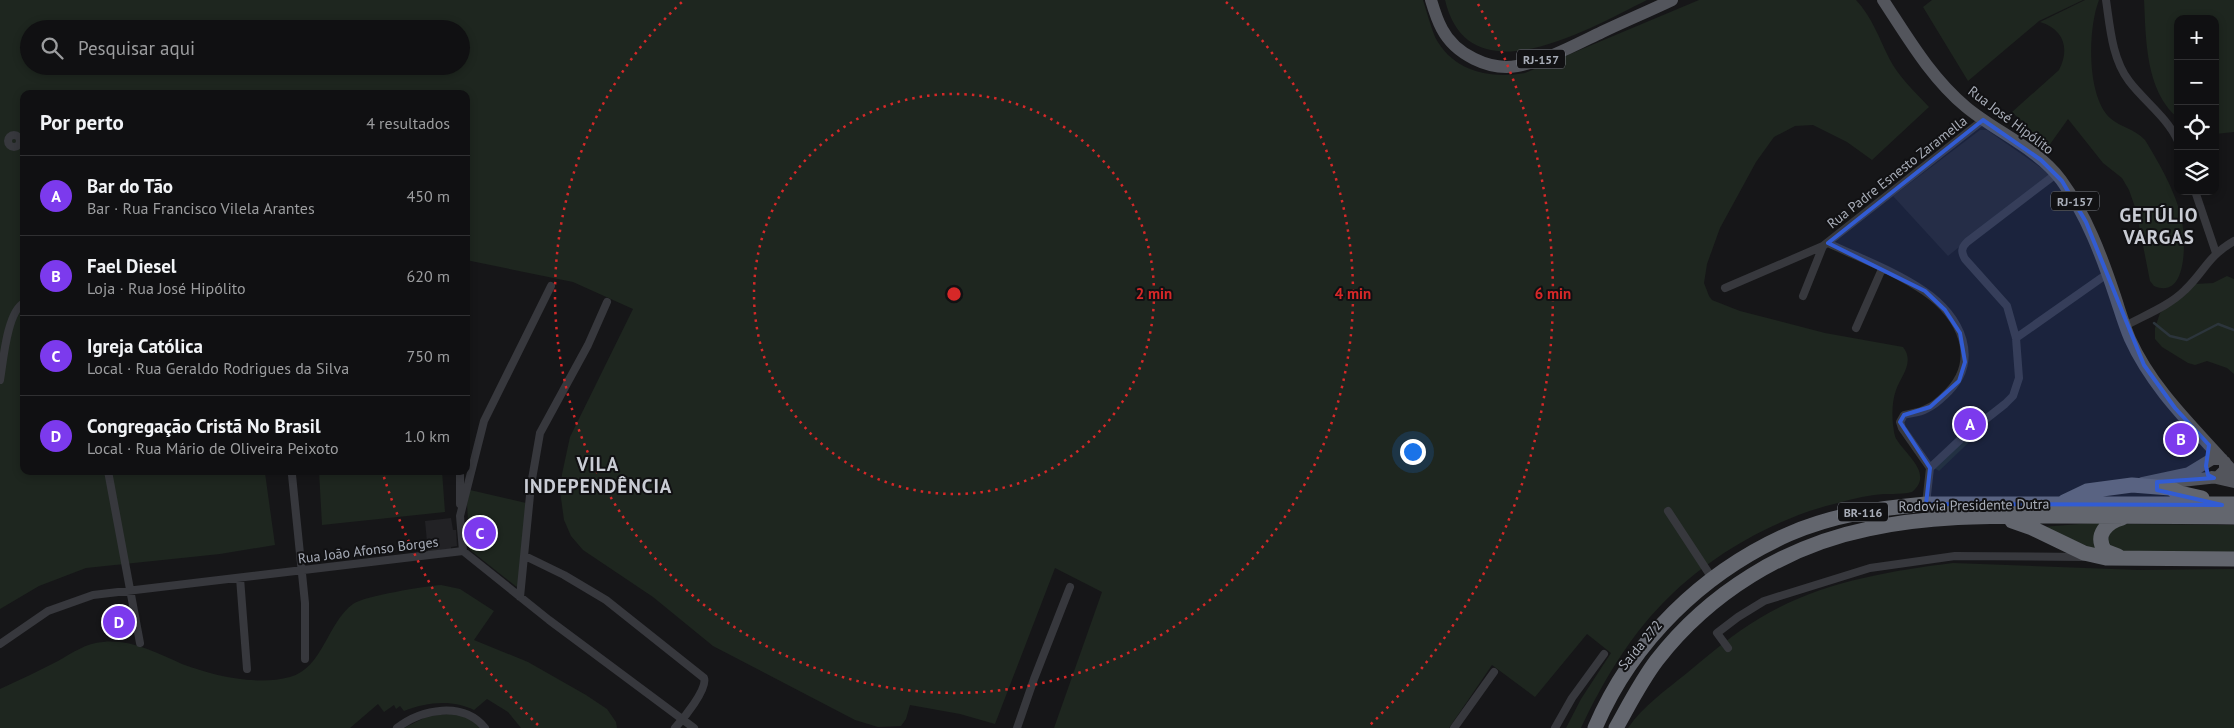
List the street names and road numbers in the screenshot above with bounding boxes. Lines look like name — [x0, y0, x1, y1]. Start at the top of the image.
road number: RJ-157 — [1517, 50, 1565, 68]
street label: Rua José Hipólito — [1964, 82, 2058, 158]
street label: Rua Padre Esnesto Zaramella — [1823, 112, 1971, 232]
road number: RJ-157 — [2051, 192, 2099, 210]
street label: Rodovia Presidente Dutra — [1898, 495, 2050, 515]
road number: BR-116 — [1838, 502, 1888, 522]
street label: Rua João Afonso Borges — [297, 532, 439, 568]
street label: Saída 272 — [1614, 617, 1666, 673]

